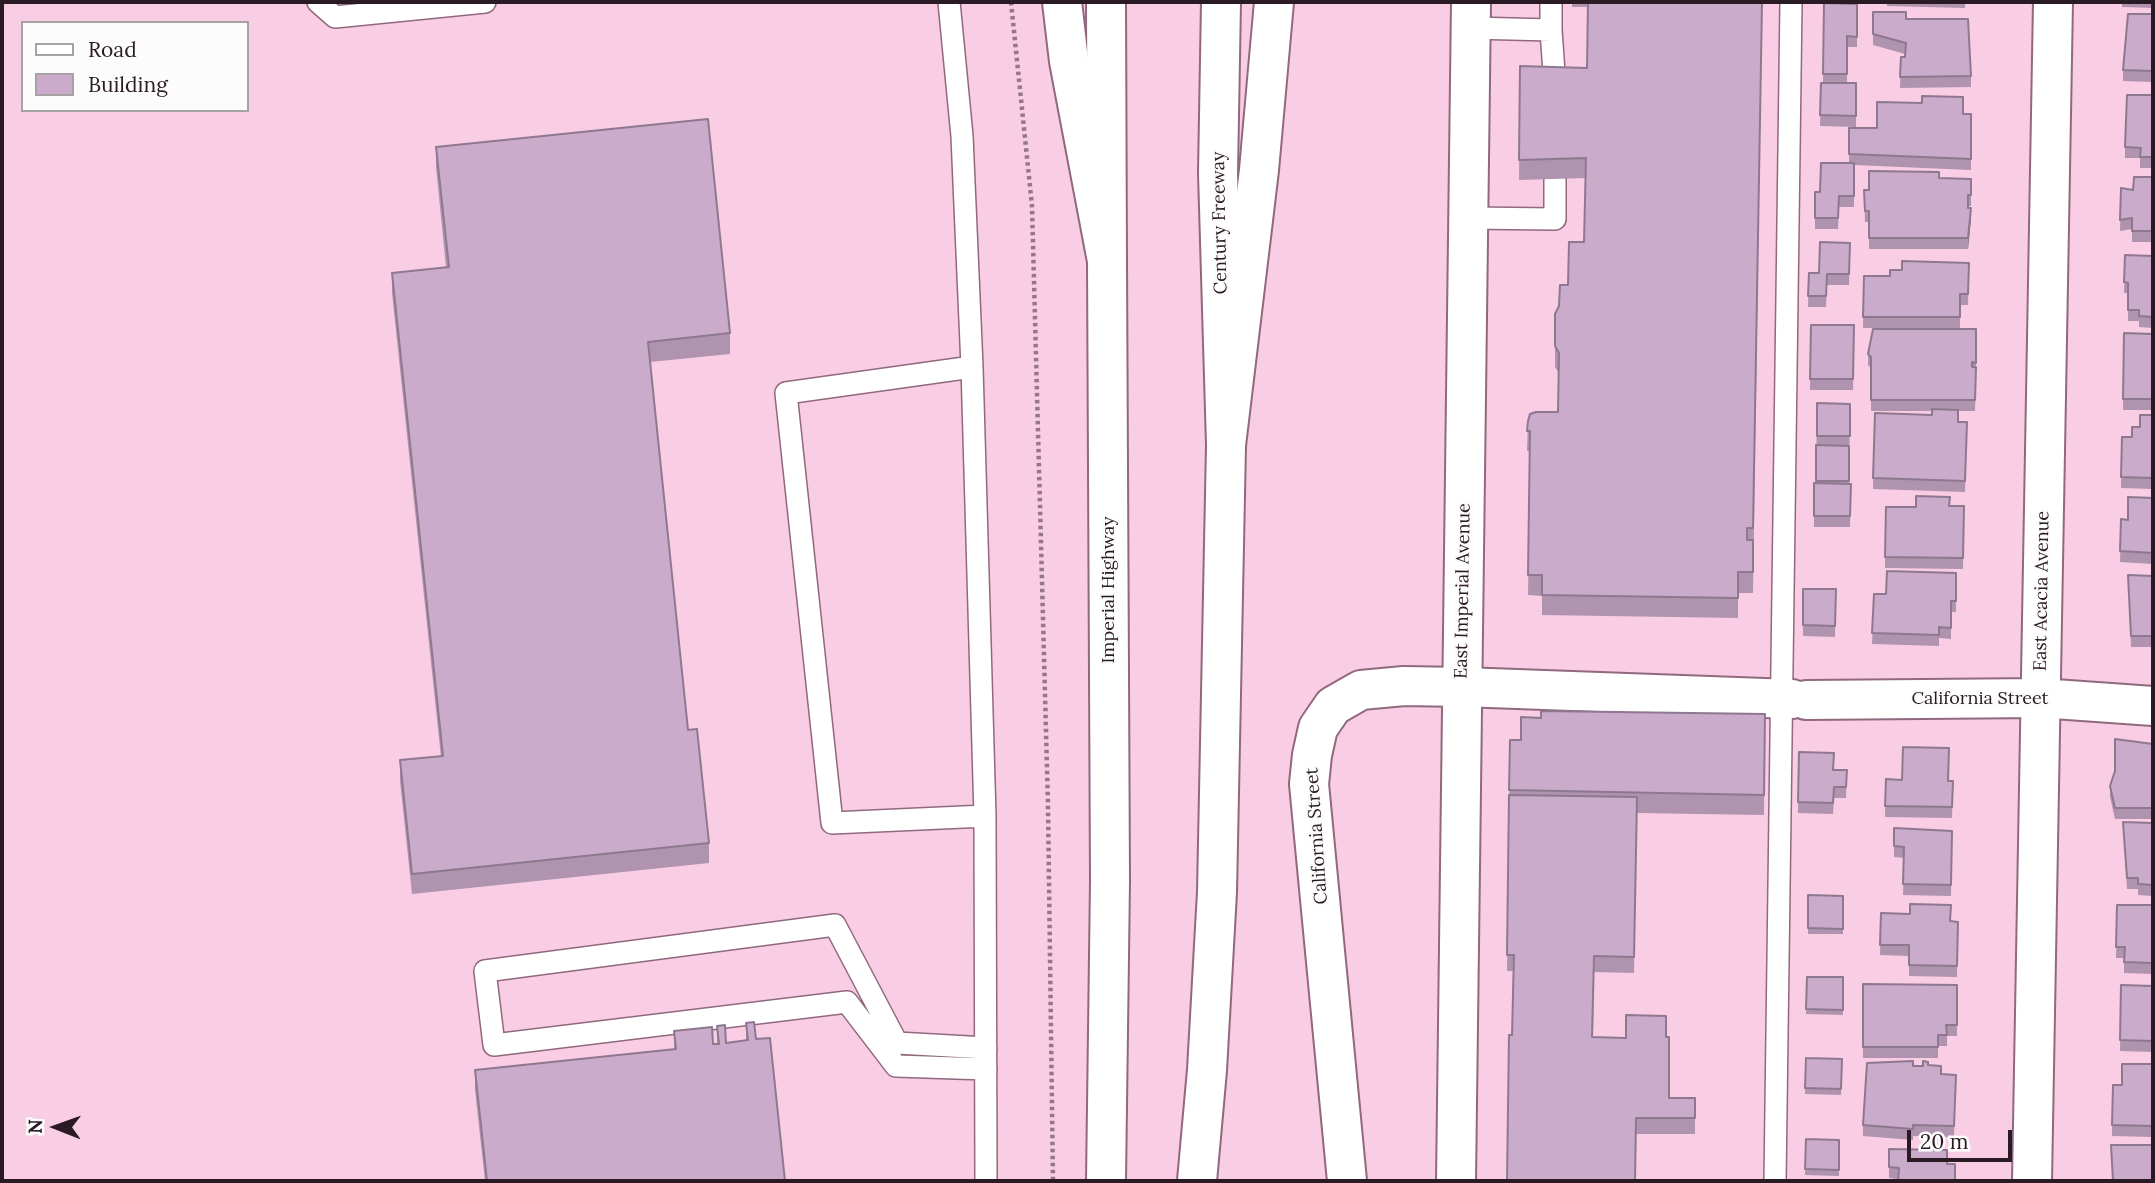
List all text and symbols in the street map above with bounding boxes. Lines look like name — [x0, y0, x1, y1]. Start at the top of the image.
legend — [21, 21, 248, 112]
text: Road — [88, 36, 137, 63]
text: Building — [88, 71, 168, 98]
street label: Century Freeway — [1208, 151, 1232, 295]
street label: East Imperial Avenue — [1451, 503, 1475, 679]
street label: East Acacia Avenue — [2030, 511, 2054, 671]
street label: Imperial Highway — [1098, 516, 1120, 664]
street label: California Street — [1911, 688, 2049, 710]
street label: California Street — [1301, 767, 1333, 905]
north arrow — [21, 1092, 91, 1162]
scale bar — [1910, 1116, 2015, 1160]
text: N — [23, 1119, 47, 1134]
text: 20 m — [1920, 1128, 1969, 1155]

